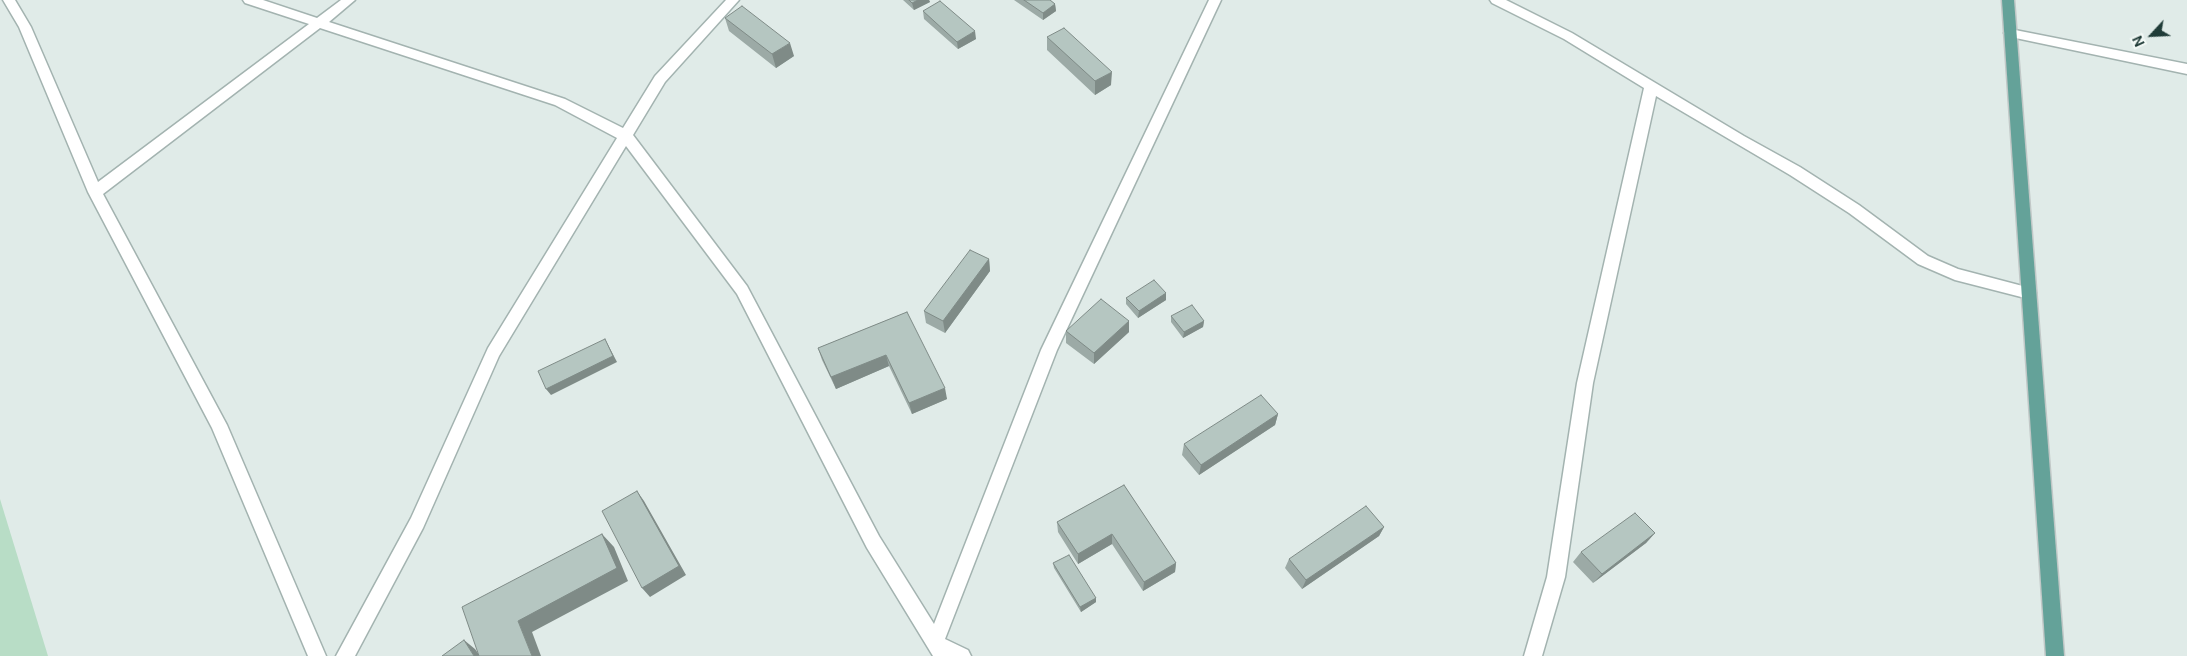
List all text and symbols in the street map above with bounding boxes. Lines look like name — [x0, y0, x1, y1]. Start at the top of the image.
north arrow — [2127, 10, 2177, 60]
text: N — [2128, 33, 2149, 50]

